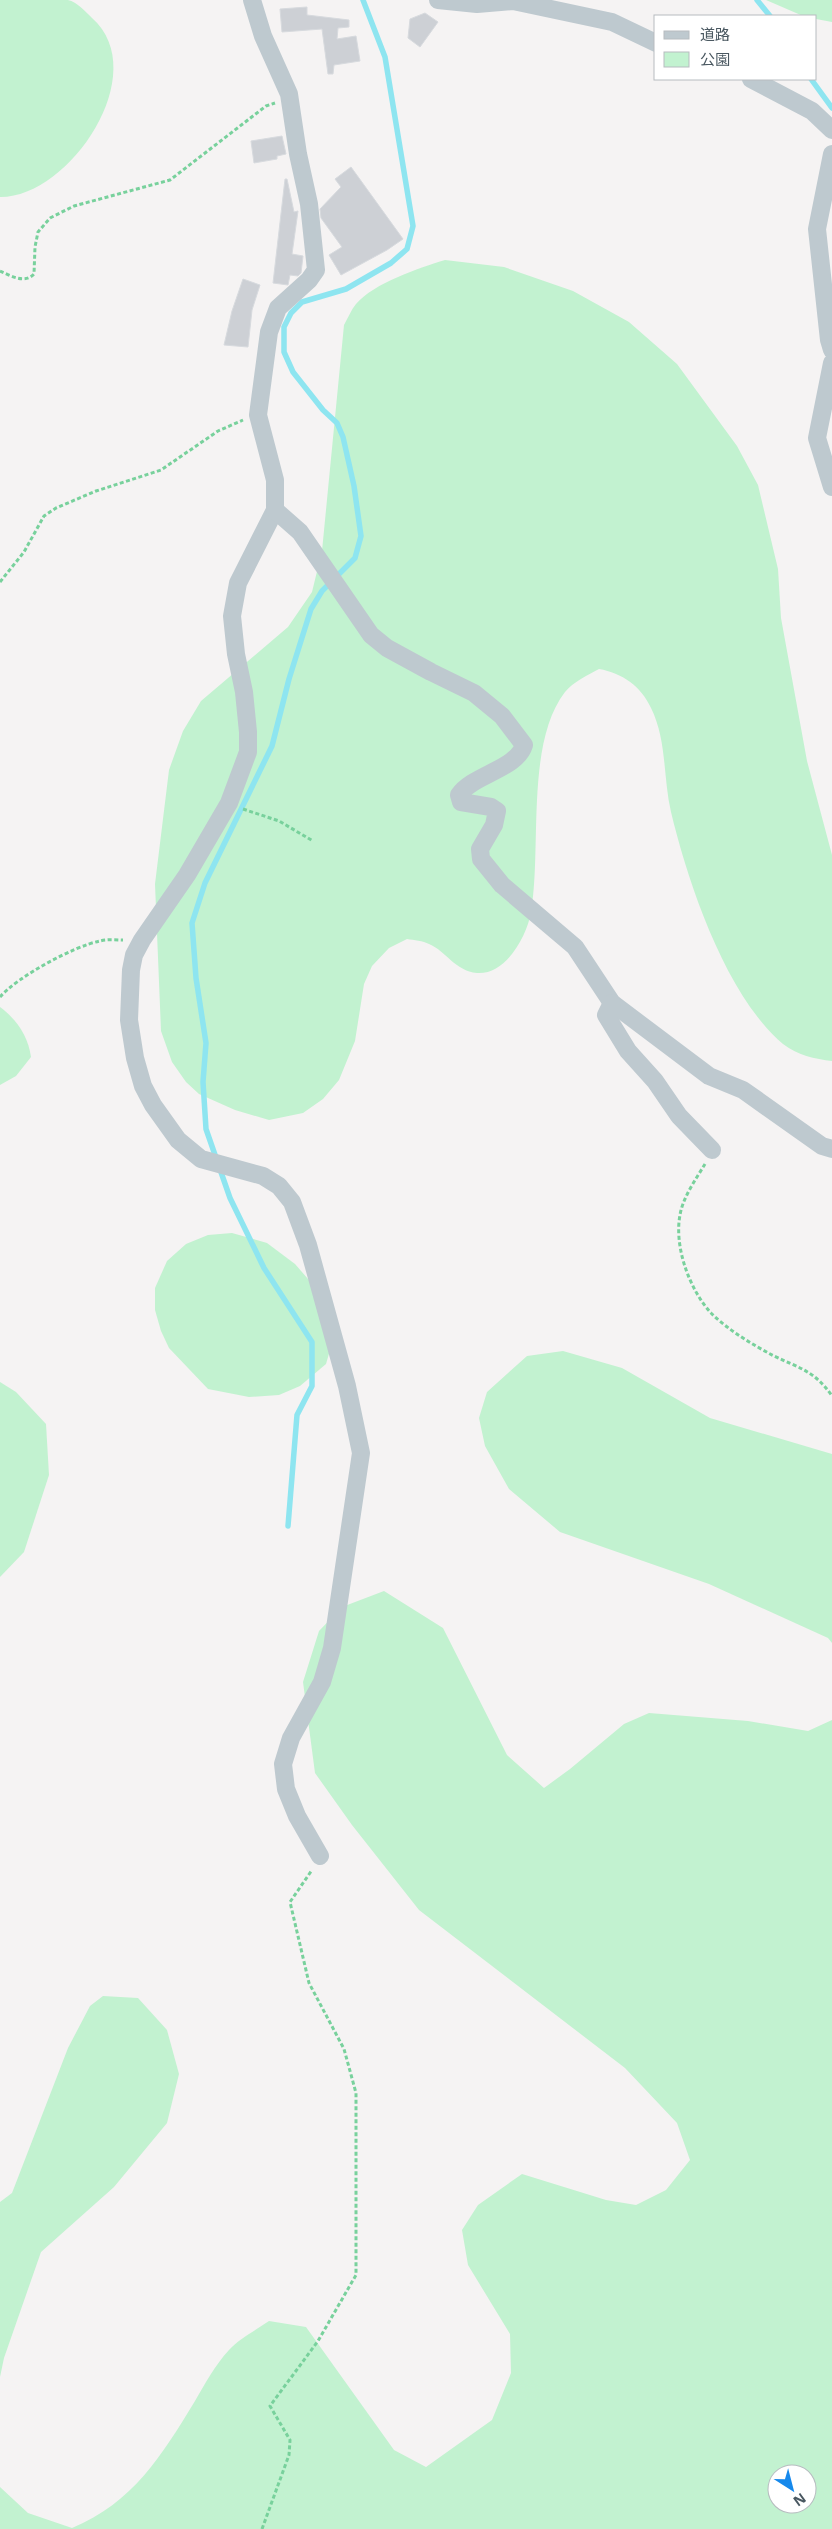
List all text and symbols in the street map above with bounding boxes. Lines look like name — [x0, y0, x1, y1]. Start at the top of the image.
legend — [654, 15, 817, 80]
text: 道路 — [700, 24, 730, 44]
text: 公園 — [700, 49, 730, 69]
north arrow — [767, 2464, 817, 2514]
text: N — [790, 2489, 810, 2511]

